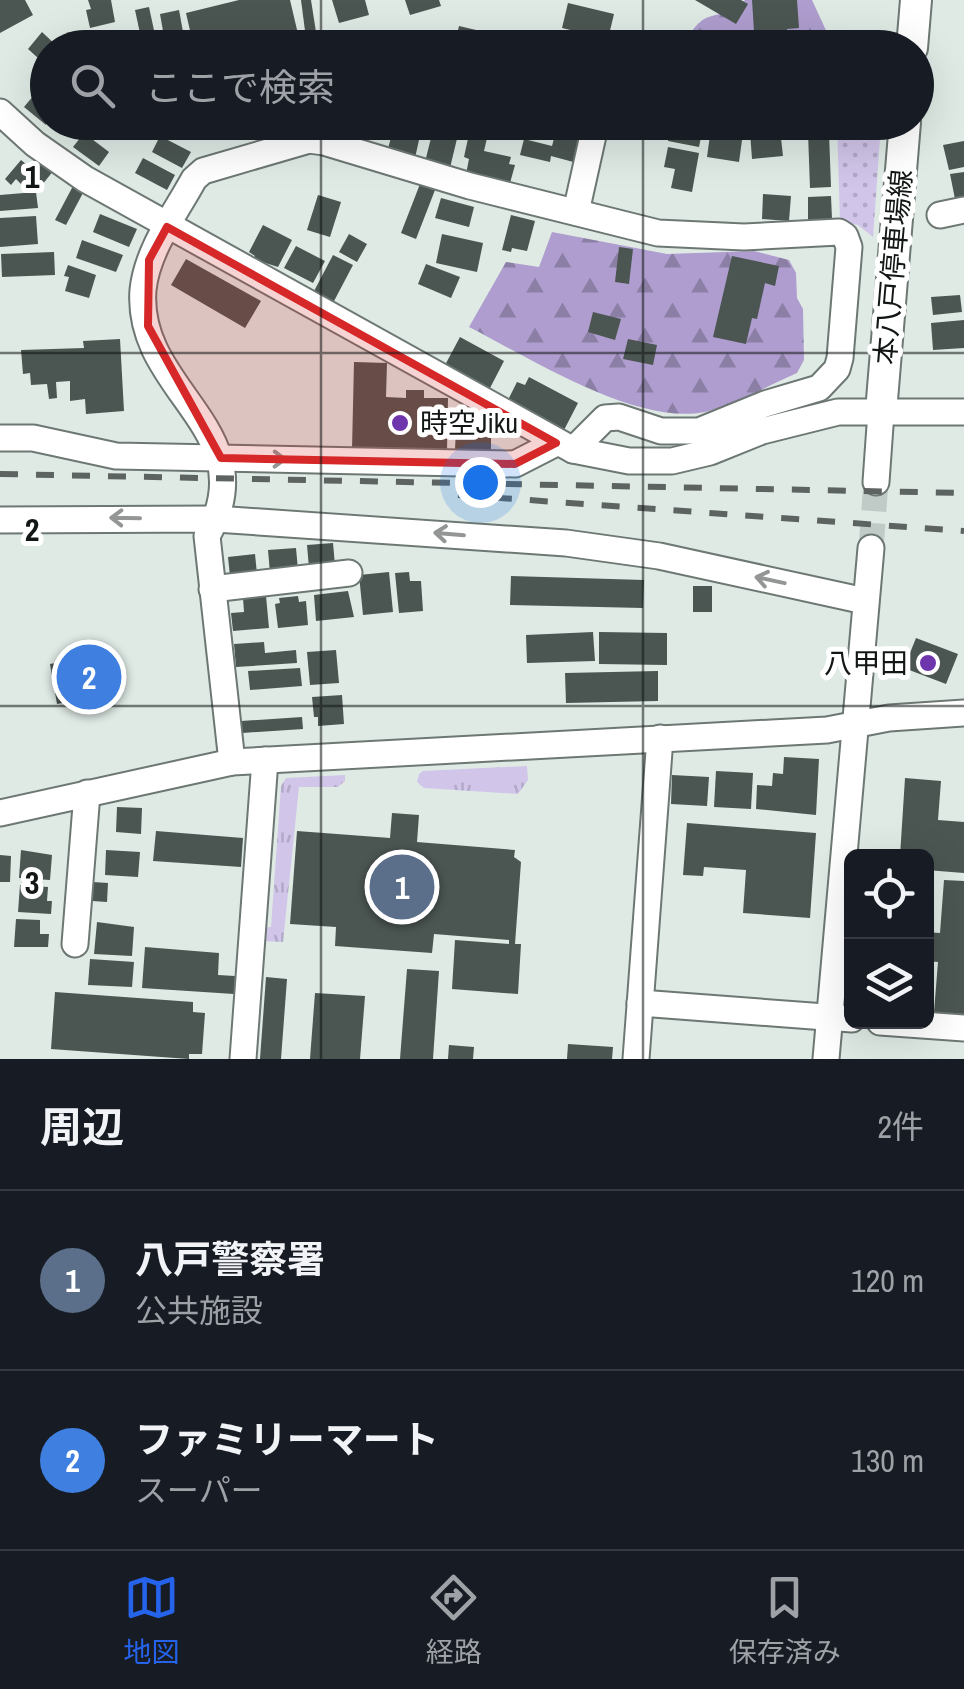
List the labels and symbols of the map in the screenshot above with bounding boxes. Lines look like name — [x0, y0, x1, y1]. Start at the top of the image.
text: 1 — [25, 155, 40, 198]
street label: 本八戸停車場線 — [866, 168, 920, 366]
place label: 時空Jiku — [420, 404, 518, 442]
marker: 時空Jiku — [389, 412, 411, 434]
one-way arrow — [254, 449, 286, 468]
your location — [455, 457, 506, 508]
text: 2 — [25, 508, 39, 551]
one-way arrow — [109, 508, 142, 528]
one-way arrow — [434, 524, 466, 543]
one-way arrow — [755, 570, 787, 588]
pin: 2 — [56, 640, 122, 714]
place label: 八甲田 — [824, 644, 908, 682]
marker: 八甲田 — [917, 652, 939, 674]
pin: 1 — [370, 850, 434, 924]
text: 3 — [25, 861, 39, 904]

